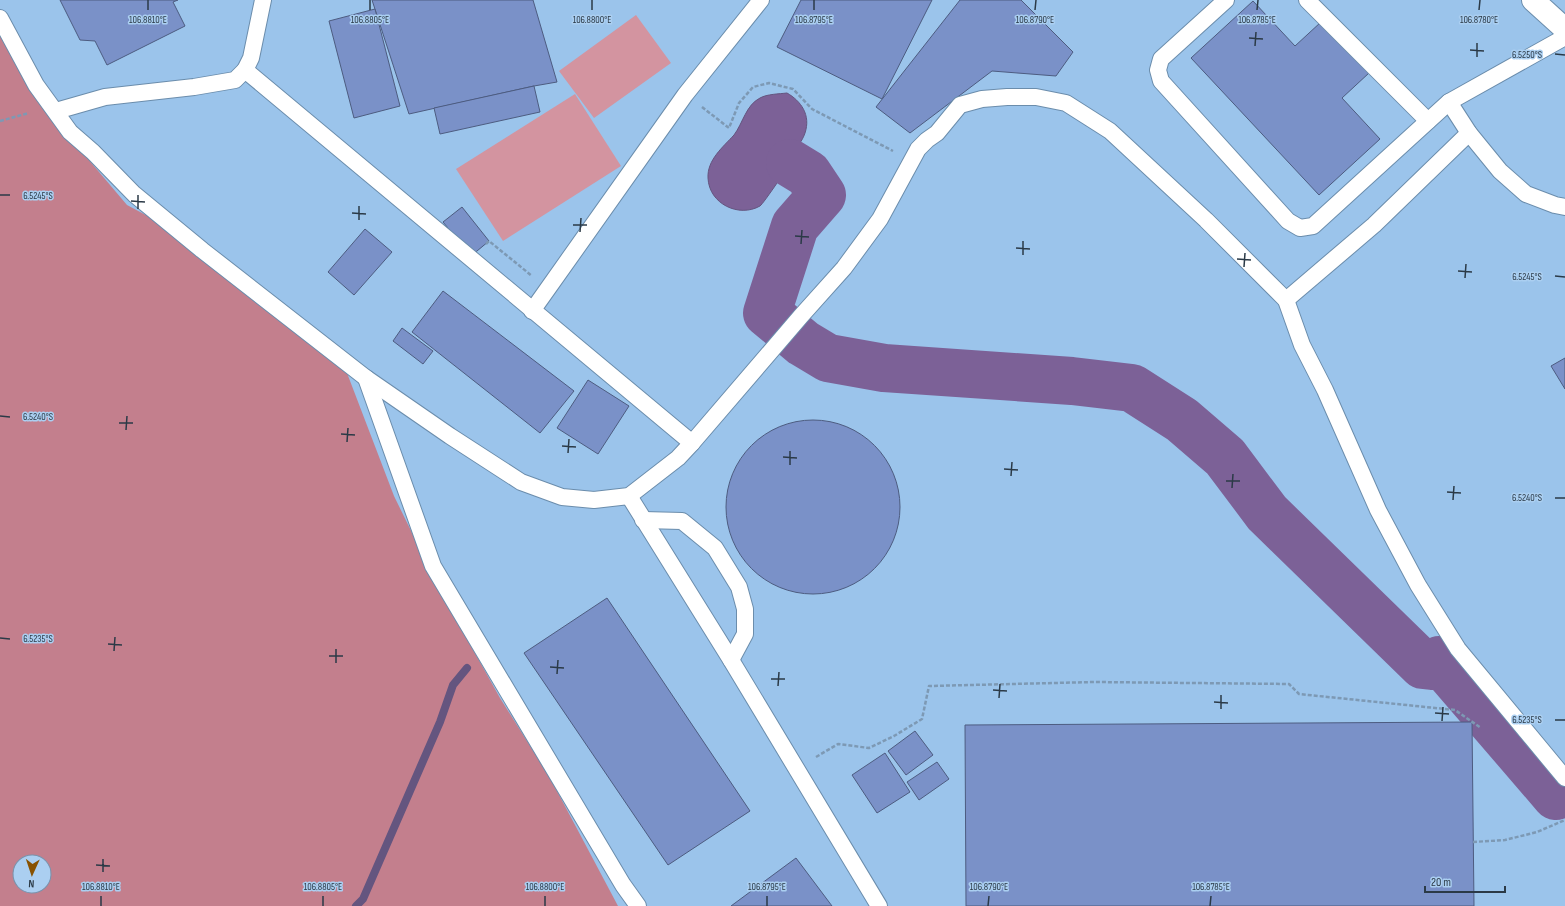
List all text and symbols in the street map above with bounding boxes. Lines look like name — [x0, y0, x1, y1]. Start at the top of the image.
text: 106.8810°E — [129, 14, 167, 26]
text: 106.8805°E — [351, 14, 389, 26]
text: 106.8800°E — [573, 14, 611, 26]
text: 106.8795°E — [795, 14, 833, 26]
text: 106.8790°E — [1016, 14, 1054, 26]
text: 106.8785°E — [1238, 14, 1276, 26]
text: 106.8780°E — [1460, 14, 1498, 26]
text: 6.5250°S — [1512, 49, 1542, 61]
text: 6.5245°S — [23, 190, 53, 202]
text: 6.5245°S — [1512, 271, 1542, 283]
text: 6.5240°S — [23, 411, 53, 423]
text: 6.5240°S — [1512, 492, 1542, 504]
text: 6.5235°S — [23, 633, 53, 645]
text: 6.5235°S — [1512, 714, 1542, 726]
north arrow — [12, 854, 52, 894]
scale bar — [1425, 868, 1505, 894]
text: 20 m — [1431, 875, 1451, 890]
text: N — [28, 877, 35, 890]
text: 106.8810°E — [82, 881, 120, 893]
text: 106.8805°E — [304, 881, 342, 893]
text: 106.8800°E — [526, 881, 564, 893]
text: 106.8795°E — [748, 881, 786, 893]
text: 106.8790°E — [970, 881, 1008, 893]
text: 106.8785°E — [1192, 881, 1230, 893]

